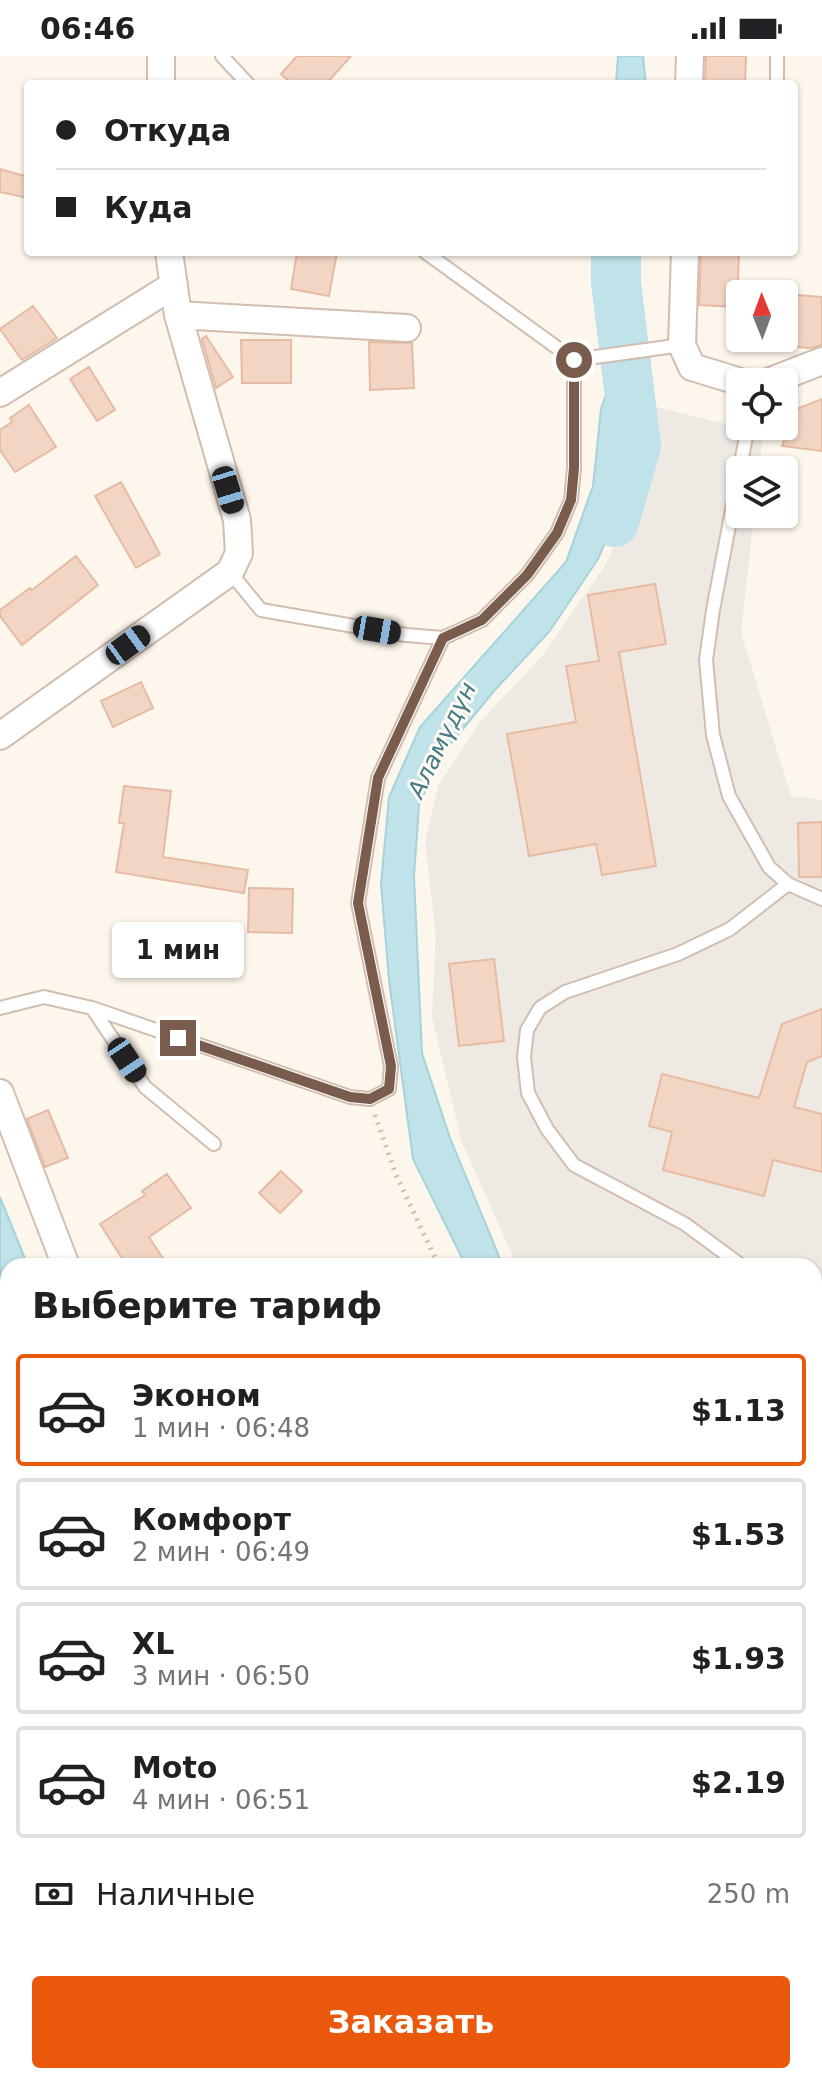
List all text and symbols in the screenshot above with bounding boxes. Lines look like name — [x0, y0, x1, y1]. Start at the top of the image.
text: 06:46 — [40, 11, 136, 46]
text: Откуда — [104, 113, 231, 148]
text: Куда — [104, 190, 193, 225]
north arrow — [726, 280, 798, 352]
map controls — [726, 280, 798, 528]
route start — [556, 342, 592, 378]
button: locate — [726, 368, 798, 440]
button: layers — [726, 456, 798, 528]
car — [210, 464, 246, 516]
car — [351, 614, 403, 646]
car — [102, 621, 154, 669]
water label: Аламүдүн — [401, 678, 482, 804]
callout: 1 мин — [112, 922, 244, 978]
text: 1 мин — [136, 935, 220, 965]
route end — [160, 1020, 196, 1056]
car — [104, 1033, 150, 1087]
text: Выберите тариф — [32, 1285, 382, 1326]
icon: car — [36, 1374, 108, 1446]
text: Эконом — [132, 1378, 261, 1413]
text: $1.13 — [691, 1393, 786, 1428]
text: 1 мин · 06:48 — [132, 1413, 310, 1443]
icon: car — [36, 1498, 108, 1570]
text: Комфорт — [132, 1502, 291, 1537]
text: $1.53 — [691, 1517, 786, 1552]
text: 2 мин · 06:49 — [132, 1537, 310, 1567]
icon: car — [36, 1622, 108, 1694]
text: XL — [132, 1626, 174, 1661]
text: $1.93 — [691, 1641, 786, 1676]
text: 3 мин · 06:50 — [132, 1661, 310, 1691]
icon: car — [36, 1746, 108, 1818]
text: Moto — [132, 1750, 217, 1785]
text: $2.19 — [691, 1765, 786, 1800]
text: 4 мин · 06:51 — [132, 1785, 310, 1815]
icon: cash — [32, 1872, 76, 1916]
text: Наличные — [96, 1877, 255, 1912]
text: 250 m — [707, 1879, 790, 1909]
button: Заказать — [32, 1976, 790, 2068]

